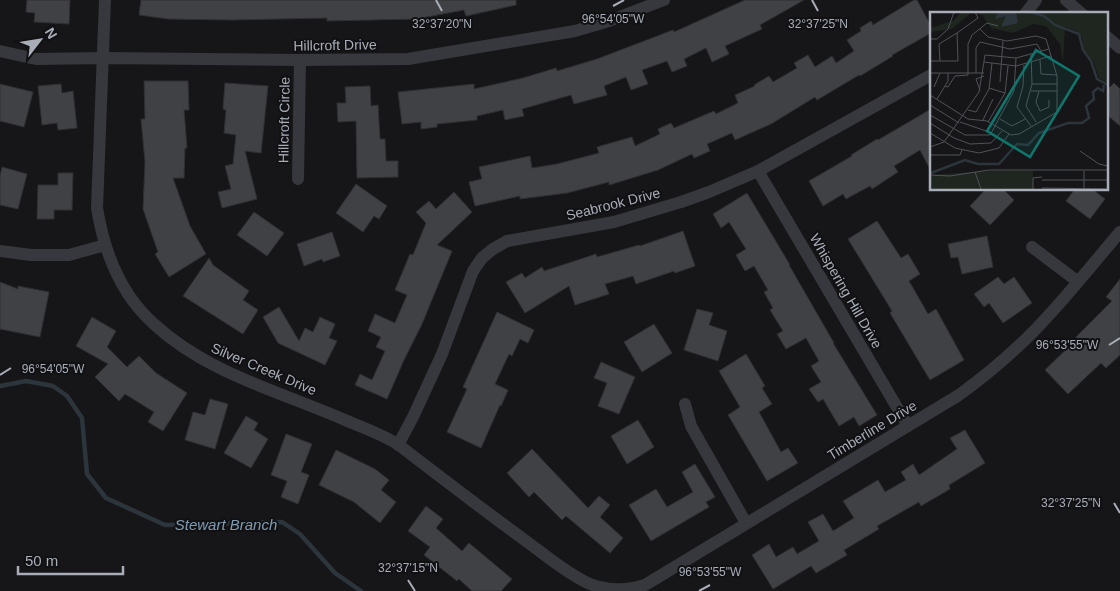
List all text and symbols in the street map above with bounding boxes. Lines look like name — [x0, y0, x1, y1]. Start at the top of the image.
text: 96°54'05"W — [582, 12, 645, 26]
inset map — [930, 12, 1108, 190]
north arrow — [15, 15, 65, 65]
text: 32°37'20"N — [412, 17, 472, 31]
text: 32°37'25"N — [788, 17, 848, 31]
text: N — [42, 25, 61, 42]
street label: Hillcroft Drive — [293, 36, 377, 54]
street label: Hillcroft Circle — [275, 76, 293, 163]
street label: Seabrook Drive — [564, 185, 662, 223]
street label: Whispering Hill Drive — [807, 231, 886, 351]
text: 96°53'55"W — [1036, 338, 1099, 352]
street label: Silver Creek Drive — [209, 340, 319, 398]
text: 96°54'05"W — [22, 362, 85, 376]
street label: Timberline Drive — [824, 397, 920, 463]
text: 32°37'25"N — [1041, 496, 1101, 510]
water label: Stewart Branch — [175, 516, 277, 533]
scale bar — [18, 544, 122, 576]
text: 50 m — [25, 552, 58, 569]
text: 32°37'15"N — [378, 561, 438, 575]
text: 96°53'55"W — [679, 565, 742, 579]

